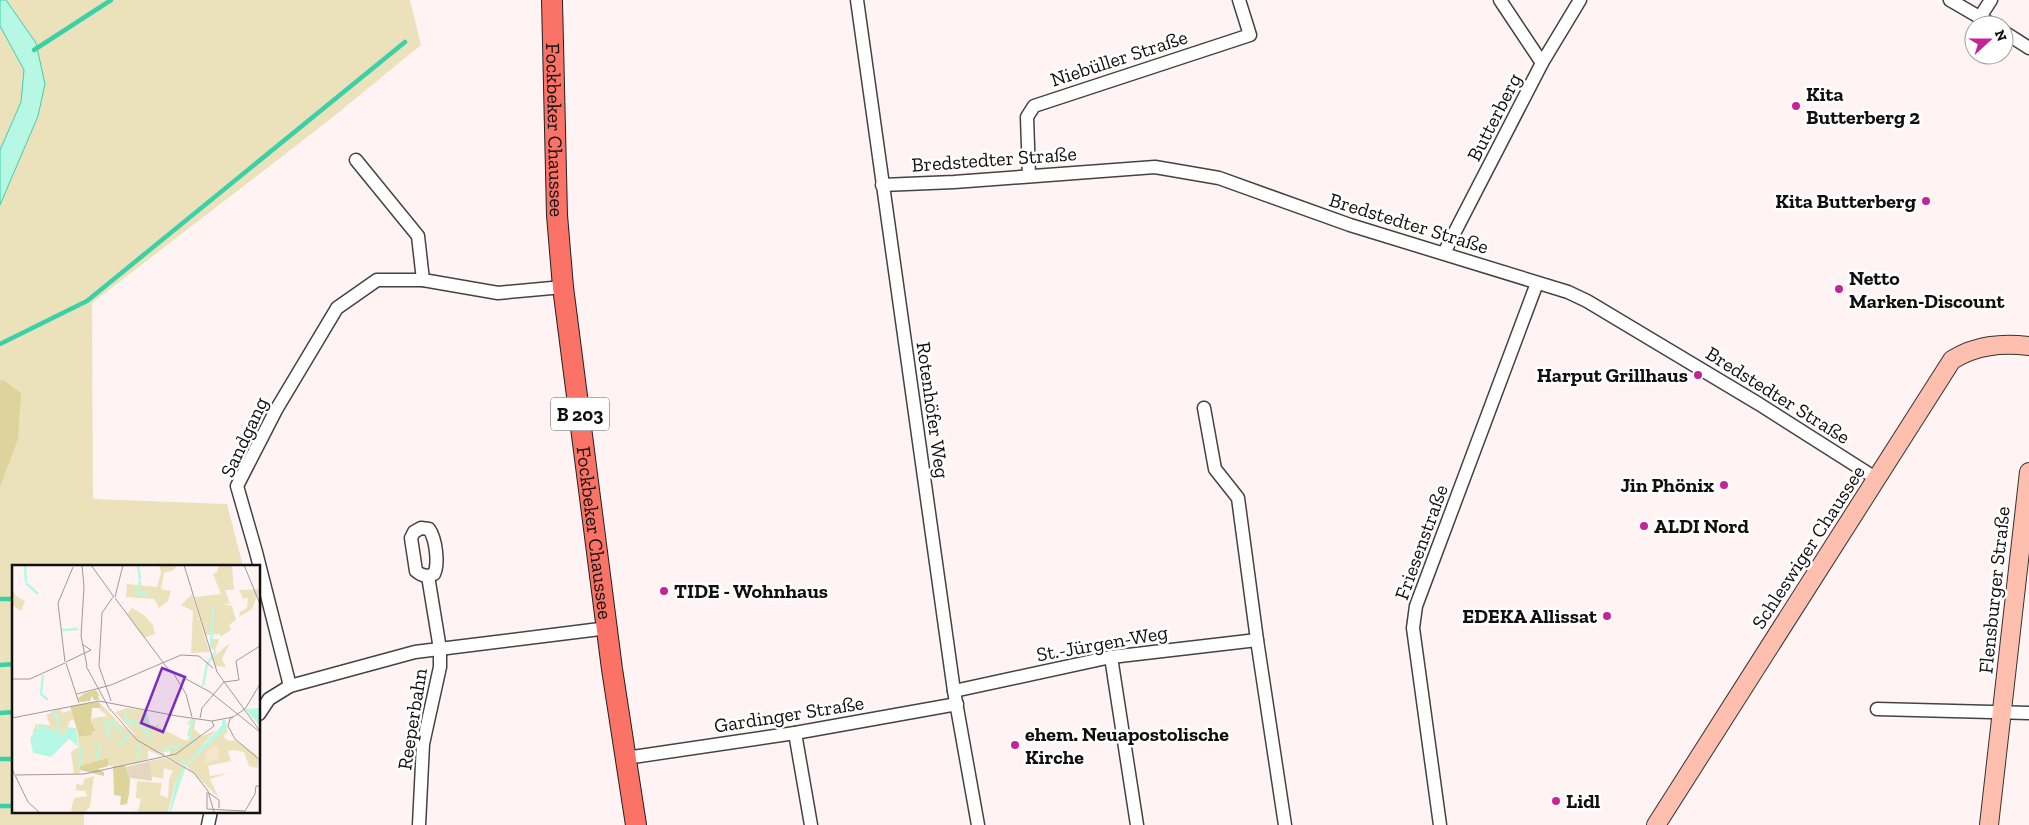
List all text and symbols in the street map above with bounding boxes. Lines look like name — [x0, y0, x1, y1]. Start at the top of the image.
north arrow — [1964, 15, 2014, 65]
street label: Niebüller Straße — [1047, 25, 1191, 91]
text: N — [1991, 28, 2011, 44]
street label: Fockbeker Chaussee — [541, 43, 569, 217]
street label: Butterberg — [1462, 69, 1526, 165]
place label: Kita Butterberg 2 — [1806, 82, 1920, 129]
marker: Kita Butterberg 2 — [1790, 100, 1802, 112]
street label: Bredstedter Straße — [911, 141, 1077, 177]
street label: Bredstedter Straße — [1326, 187, 1492, 259]
place label: Kita Butterberg — [1775, 189, 1917, 213]
marker: Kita Butterberg — [1920, 195, 1932, 207]
place label: Netto Marken-Discount — [1849, 266, 2005, 313]
marker: Netto Marken-Discount — [1833, 283, 1845, 295]
street label: Rotenhöfer Weg — [912, 340, 954, 480]
street label: Bredstedter Straße — [1701, 341, 1855, 449]
place label: Harput Grillhaus — [1537, 363, 1688, 387]
marker: Harput Grillhaus — [1692, 369, 1704, 381]
street label: Sandgang — [215, 393, 273, 481]
road number: B 203 — [551, 398, 609, 430]
street label: Fockbeker Chaussee — [572, 445, 618, 621]
street label: Schleswiger Chaussee — [1746, 461, 1870, 633]
place label: Jin Phönix — [1620, 473, 1714, 497]
marker: Jin Phönix — [1718, 479, 1730, 491]
street label: Friesenstraße — [1389, 481, 1453, 603]
street label: Flensburger Straße — [1973, 505, 2015, 675]
place label: ALDI Nord — [1654, 514, 1749, 538]
marker: ALDI Nord — [1638, 520, 1650, 532]
inset map — [12, 565, 260, 812]
place label: TIDE - Wohnhaus — [674, 579, 828, 603]
marker: TIDE - Wohnhaus — [658, 585, 670, 597]
place label: EDEKA Allissat — [1462, 604, 1598, 628]
marker: EDEKA Allissat — [1601, 610, 1613, 622]
street label: St.-Jürgen-Weg — [1034, 620, 1170, 666]
street label: Reeperbahn — [392, 666, 432, 772]
street label: Gardinger Straße — [712, 690, 866, 738]
place label: ehem. Neuapostolische Kirche — [1025, 722, 1229, 769]
marker: ehem. Neuapostolische Kirche — [1009, 739, 1021, 751]
place label: Lidl — [1566, 789, 1601, 813]
marker: Lidl — [1550, 795, 1562, 807]

